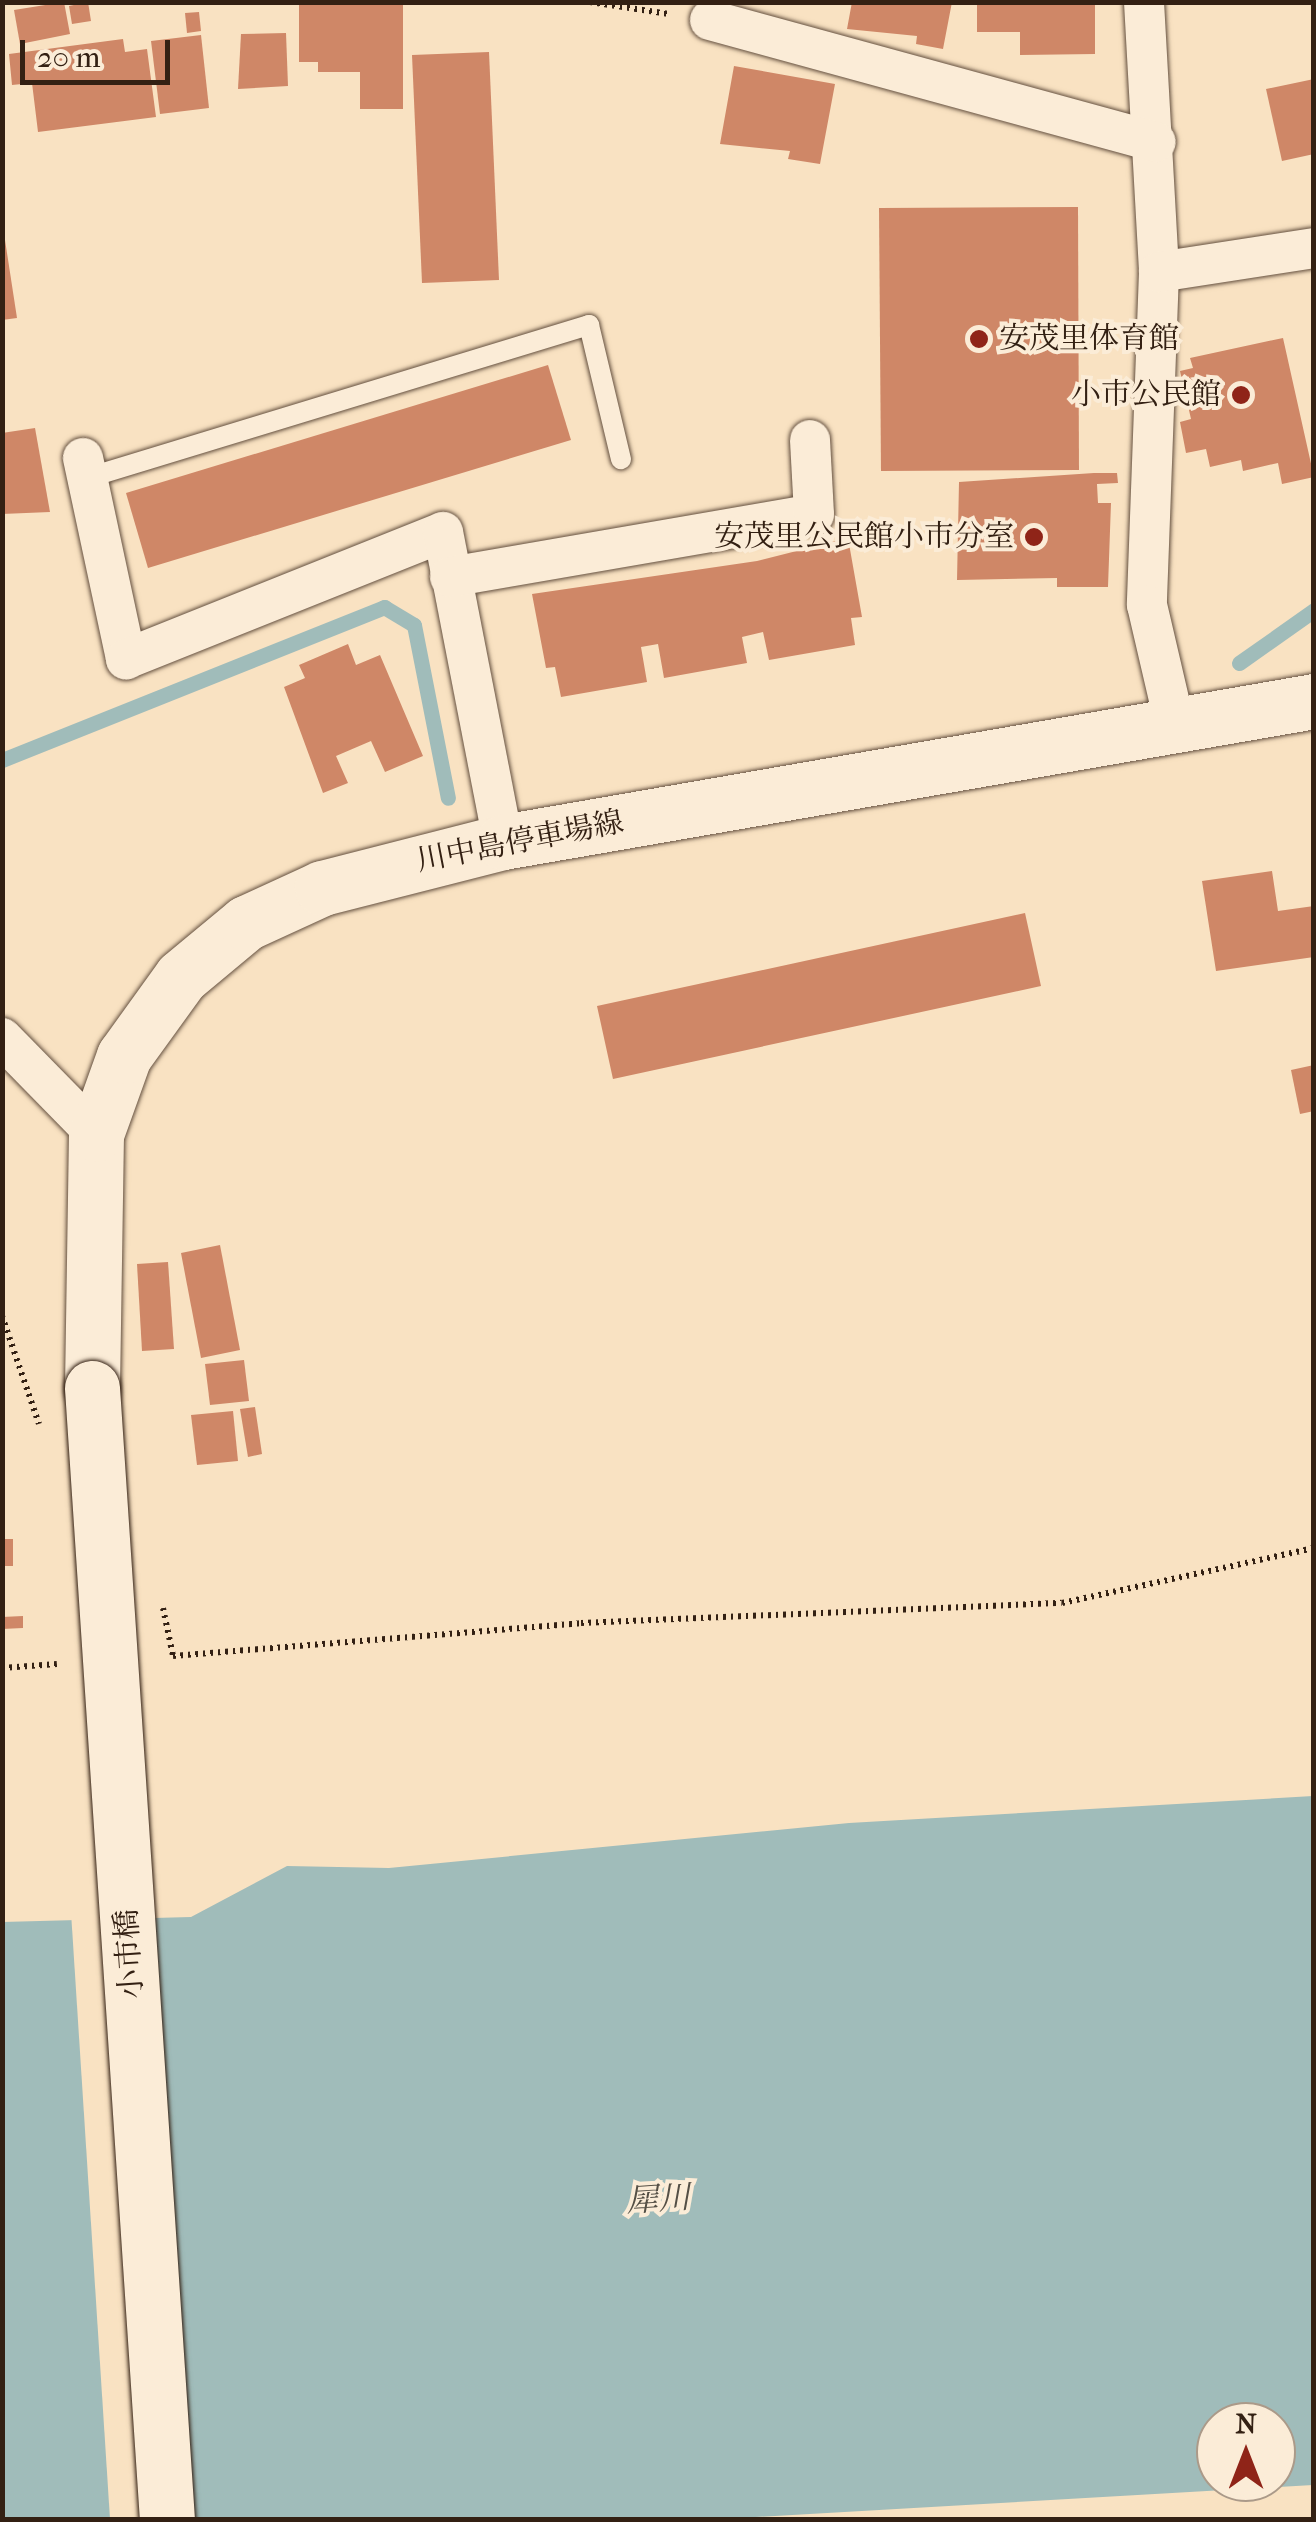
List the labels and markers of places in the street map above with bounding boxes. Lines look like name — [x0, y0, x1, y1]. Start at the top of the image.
place label: 安茂里体育館 — [999, 321, 1179, 357]
marker: 安茂里体育館 — [968, 328, 990, 350]
place label: 小市公民館 — [1071, 377, 1221, 413]
marker: 小市公民館 — [1230, 384, 1252, 406]
place label: 安茂里公民館小市分室 — [714, 519, 1014, 555]
marker: 安茂里公民館小市分室 — [1023, 526, 1045, 548]

